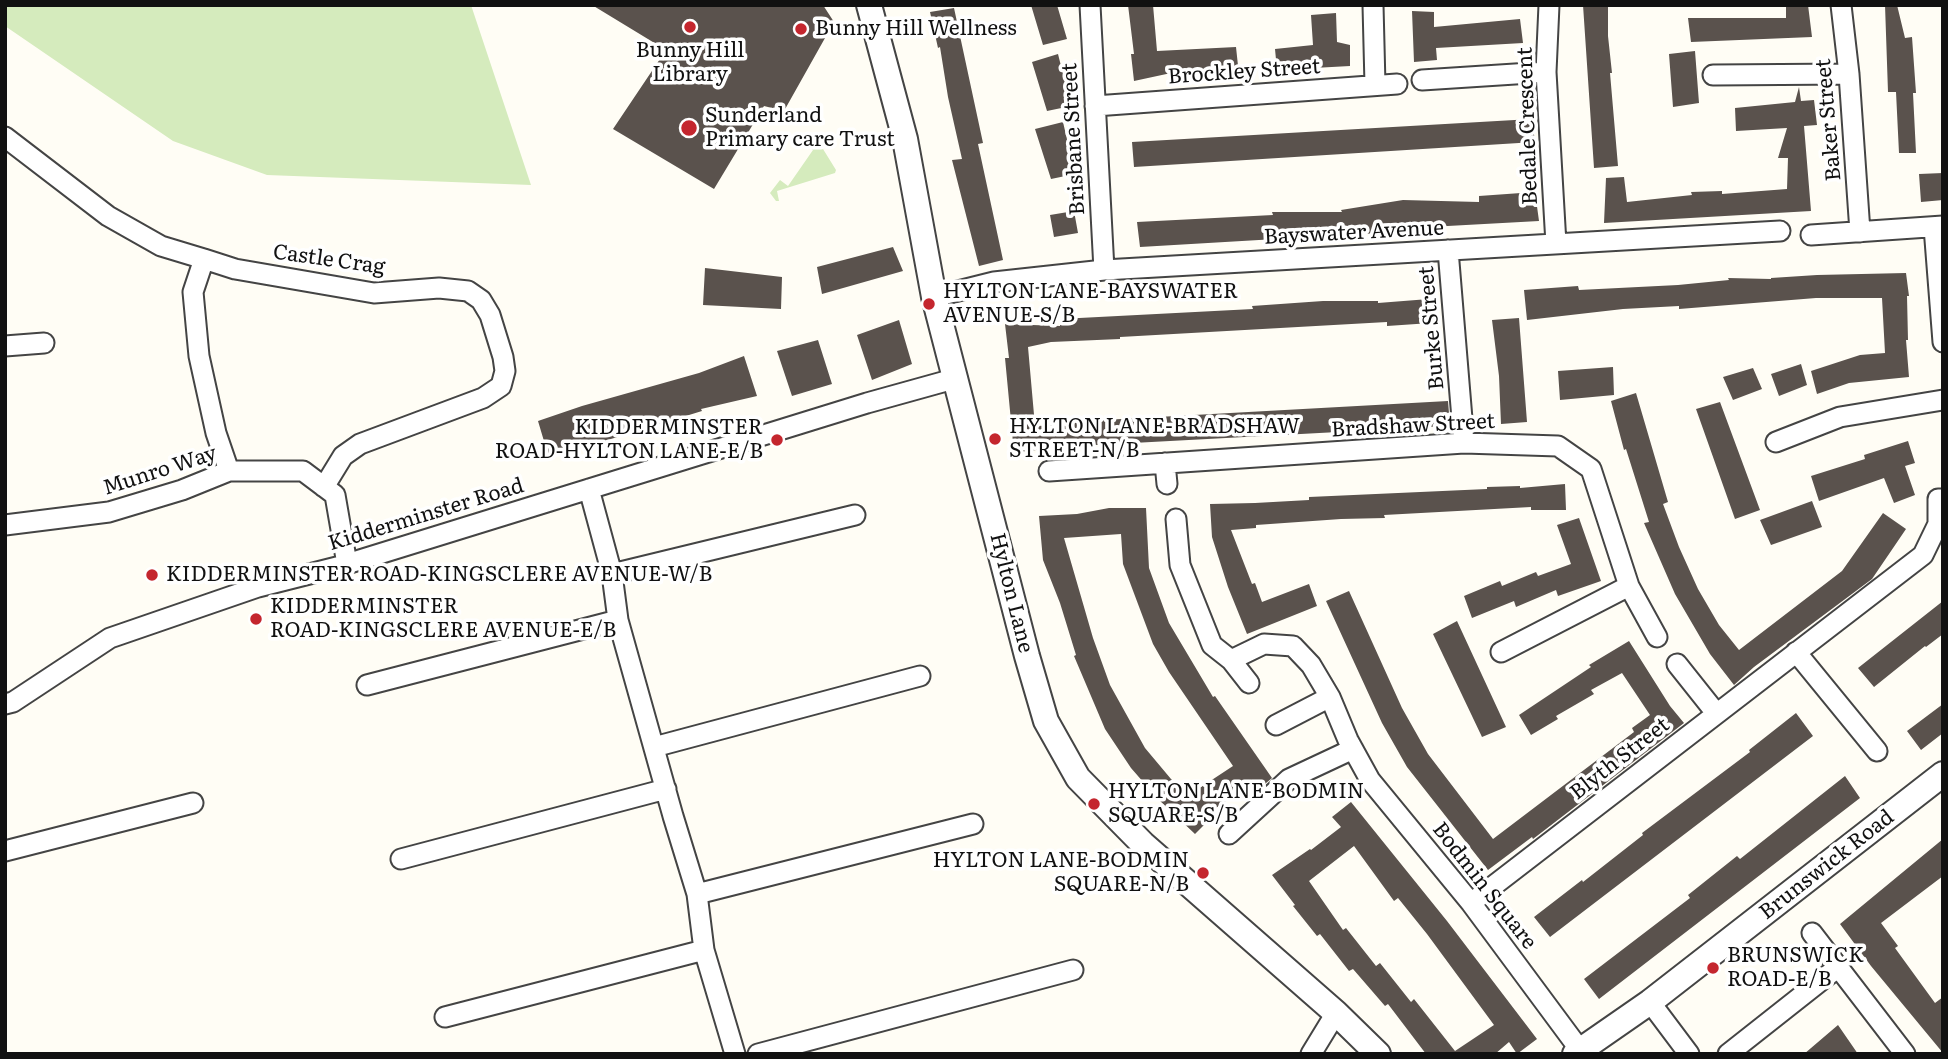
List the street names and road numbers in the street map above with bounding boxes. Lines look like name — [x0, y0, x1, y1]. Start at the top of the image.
street label: Bedale Crescent — [1513, 47, 1543, 205]
street label: Brockley Street — [1167, 54, 1321, 90]
street label: Baker Street — [1811, 58, 1847, 182]
street label: Brisbane Street — [1057, 62, 1091, 216]
street label: Bayswater Avenue — [1263, 216, 1445, 250]
street label: Castle Crag — [271, 240, 387, 280]
street label: Burke Street — [1414, 265, 1450, 391]
street label: Bradshaw Street — [1330, 409, 1496, 443]
street label: Munro Way — [100, 441, 220, 501]
street label: Kidderminster Road — [325, 473, 527, 557]
street label: Hylton Lane — [984, 530, 1038, 656]
street label: Blyth Street — [1565, 712, 1675, 806]
street label: Brunswick Road — [1755, 805, 1899, 925]
street label: Bodmin Square — [1427, 817, 1541, 955]

